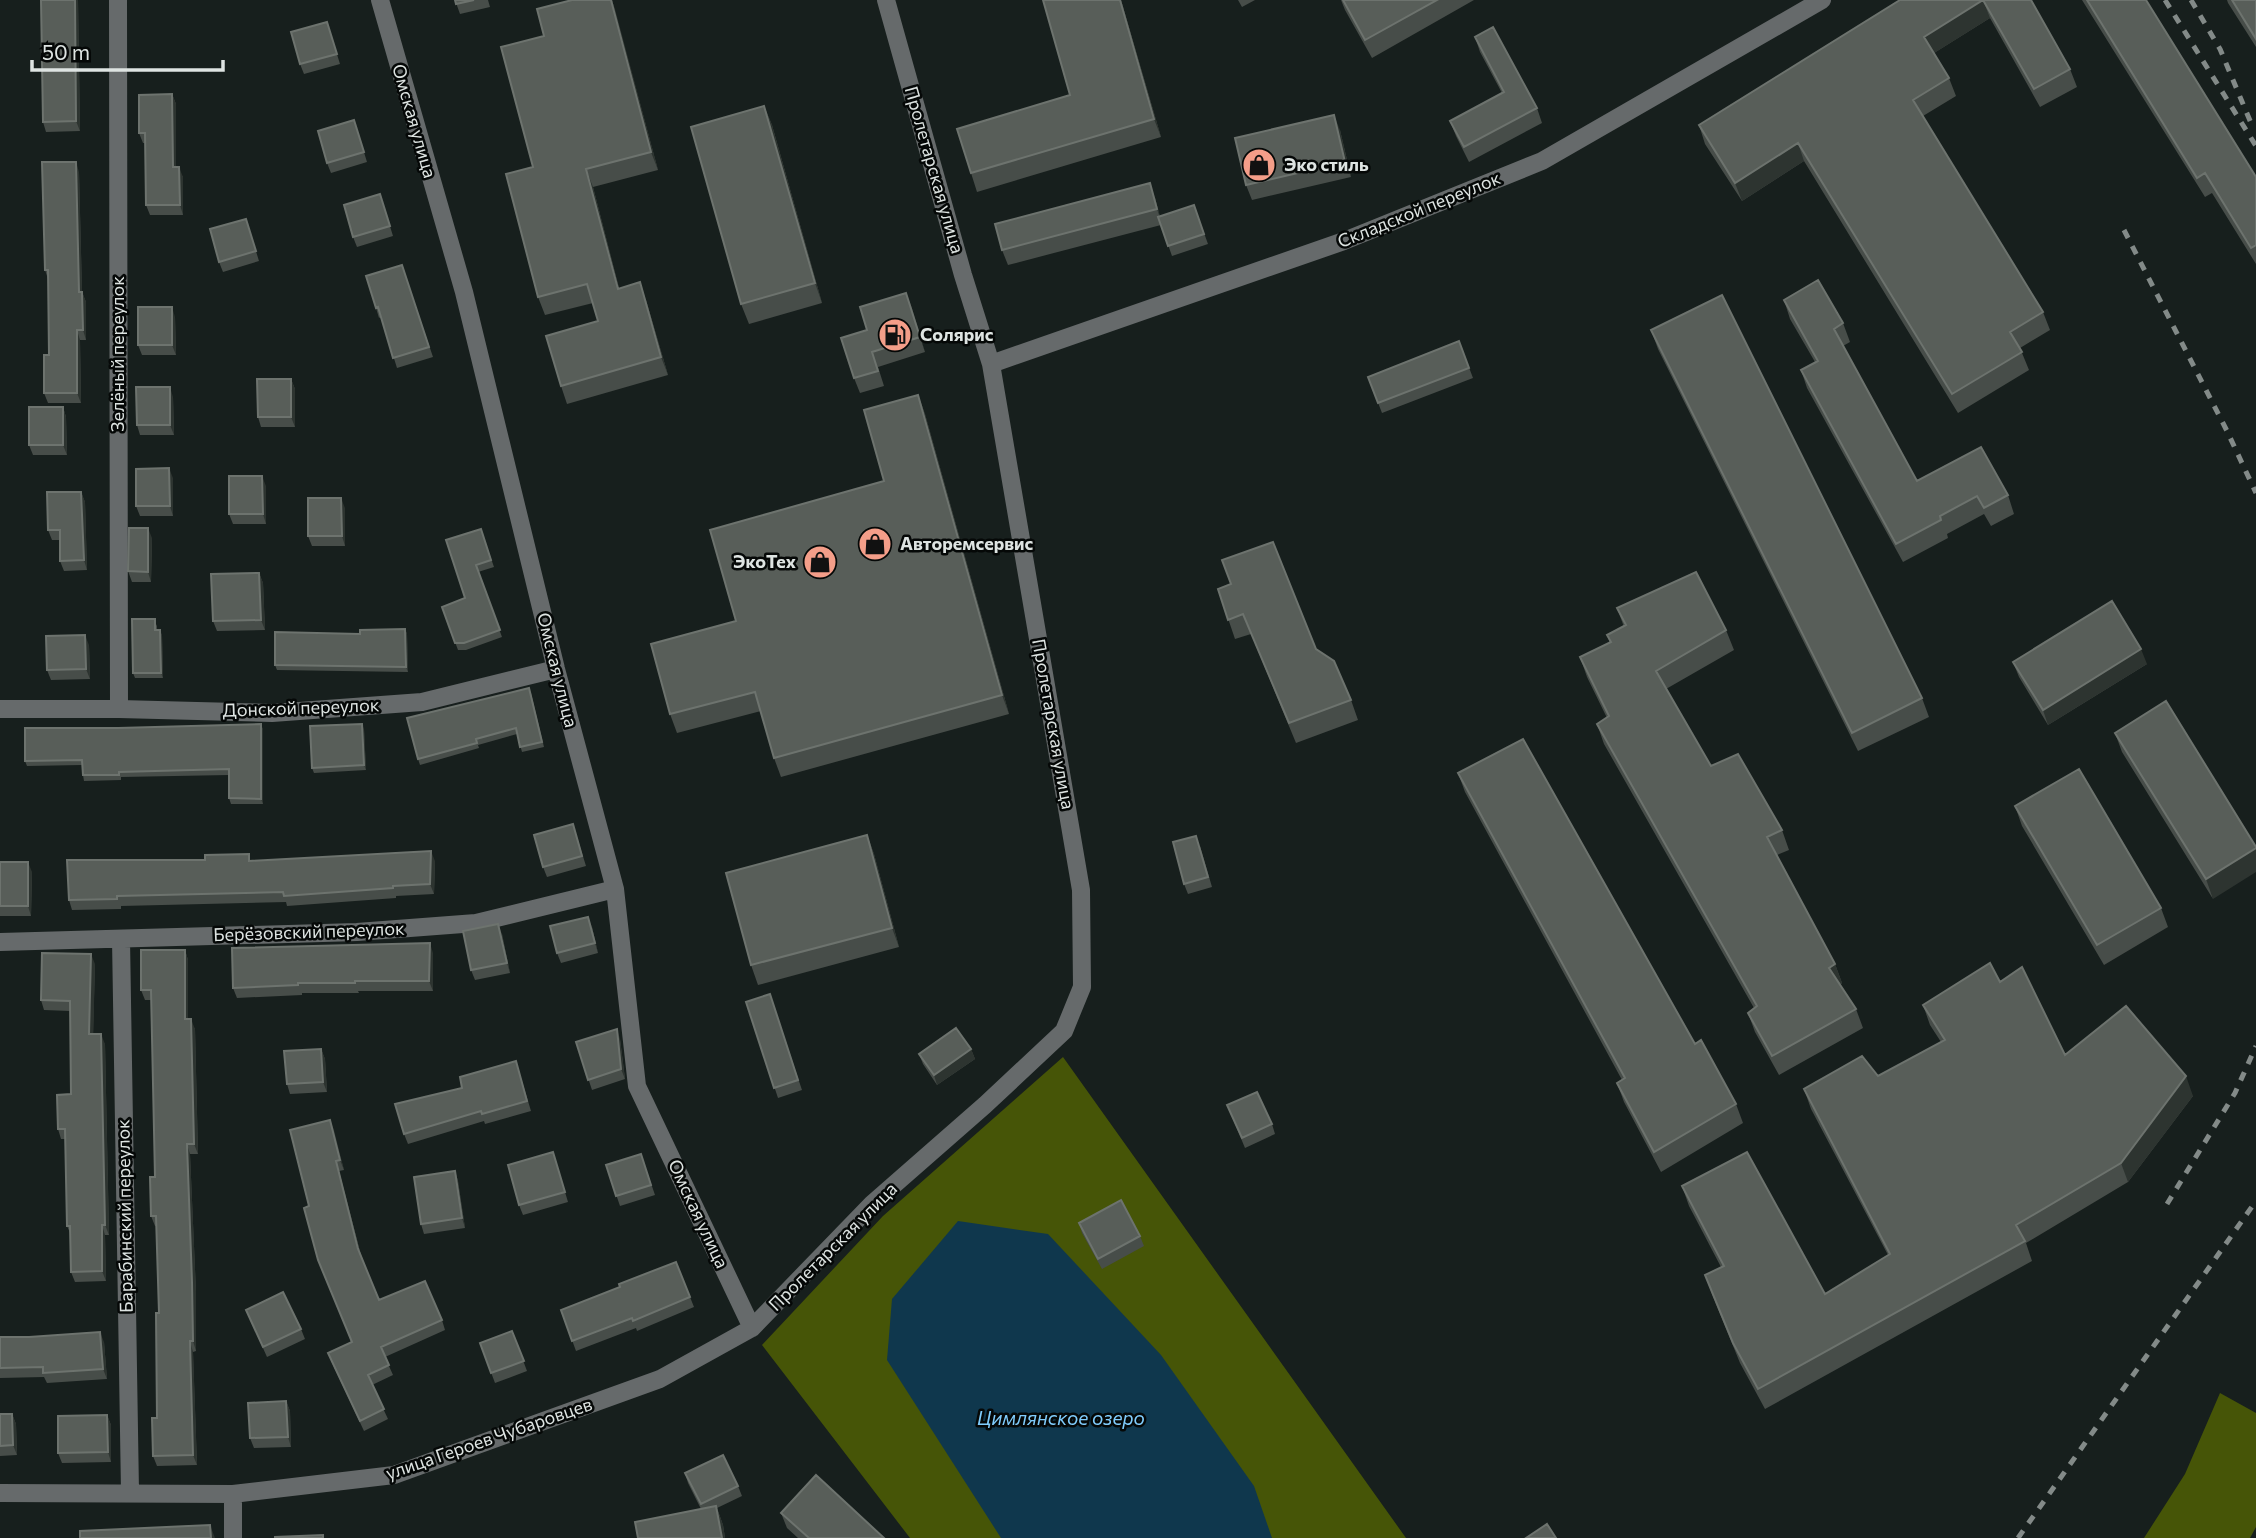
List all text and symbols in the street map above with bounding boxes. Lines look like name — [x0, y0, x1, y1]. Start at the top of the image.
scale bar — [32, 28, 222, 72]
text: 50 m — [42, 39, 90, 64]
street label: Омская улица — [388, 61, 442, 180]
street label: Пролетарская улица — [901, 84, 969, 256]
shop icon: Эко стиль — [1240, 146, 1278, 184]
place label: Эко стиль — [1284, 153, 1369, 175]
street label: Складской переулок — [1334, 166, 1504, 252]
street label: Зелёный переулок — [106, 276, 128, 432]
fuel station icon: Солярис — [876, 316, 914, 354]
place label: Солярис — [920, 323, 994, 345]
shop icon: Авторемсервис — [856, 525, 894, 563]
place label: Авторемсервис — [900, 532, 1034, 554]
shop icon: ЭкоТех — [801, 543, 839, 581]
place label: ЭкоТех — [733, 550, 796, 572]
street label: Омская улица — [533, 610, 583, 729]
street label: Пролетарская улица — [1028, 637, 1080, 811]
street label: Донской переулок — [222, 693, 380, 721]
street label: Берёзовский переулок — [213, 917, 405, 945]
street label: Барабинский переулок — [111, 1119, 137, 1313]
street label: Омская улица — [664, 1156, 734, 1271]
street label: Пролетарская улица — [763, 1177, 901, 1315]
street label: улица Героев Чубаровцев — [383, 1392, 595, 1484]
water label: Цимлянское озеро — [977, 1406, 1145, 1429]

